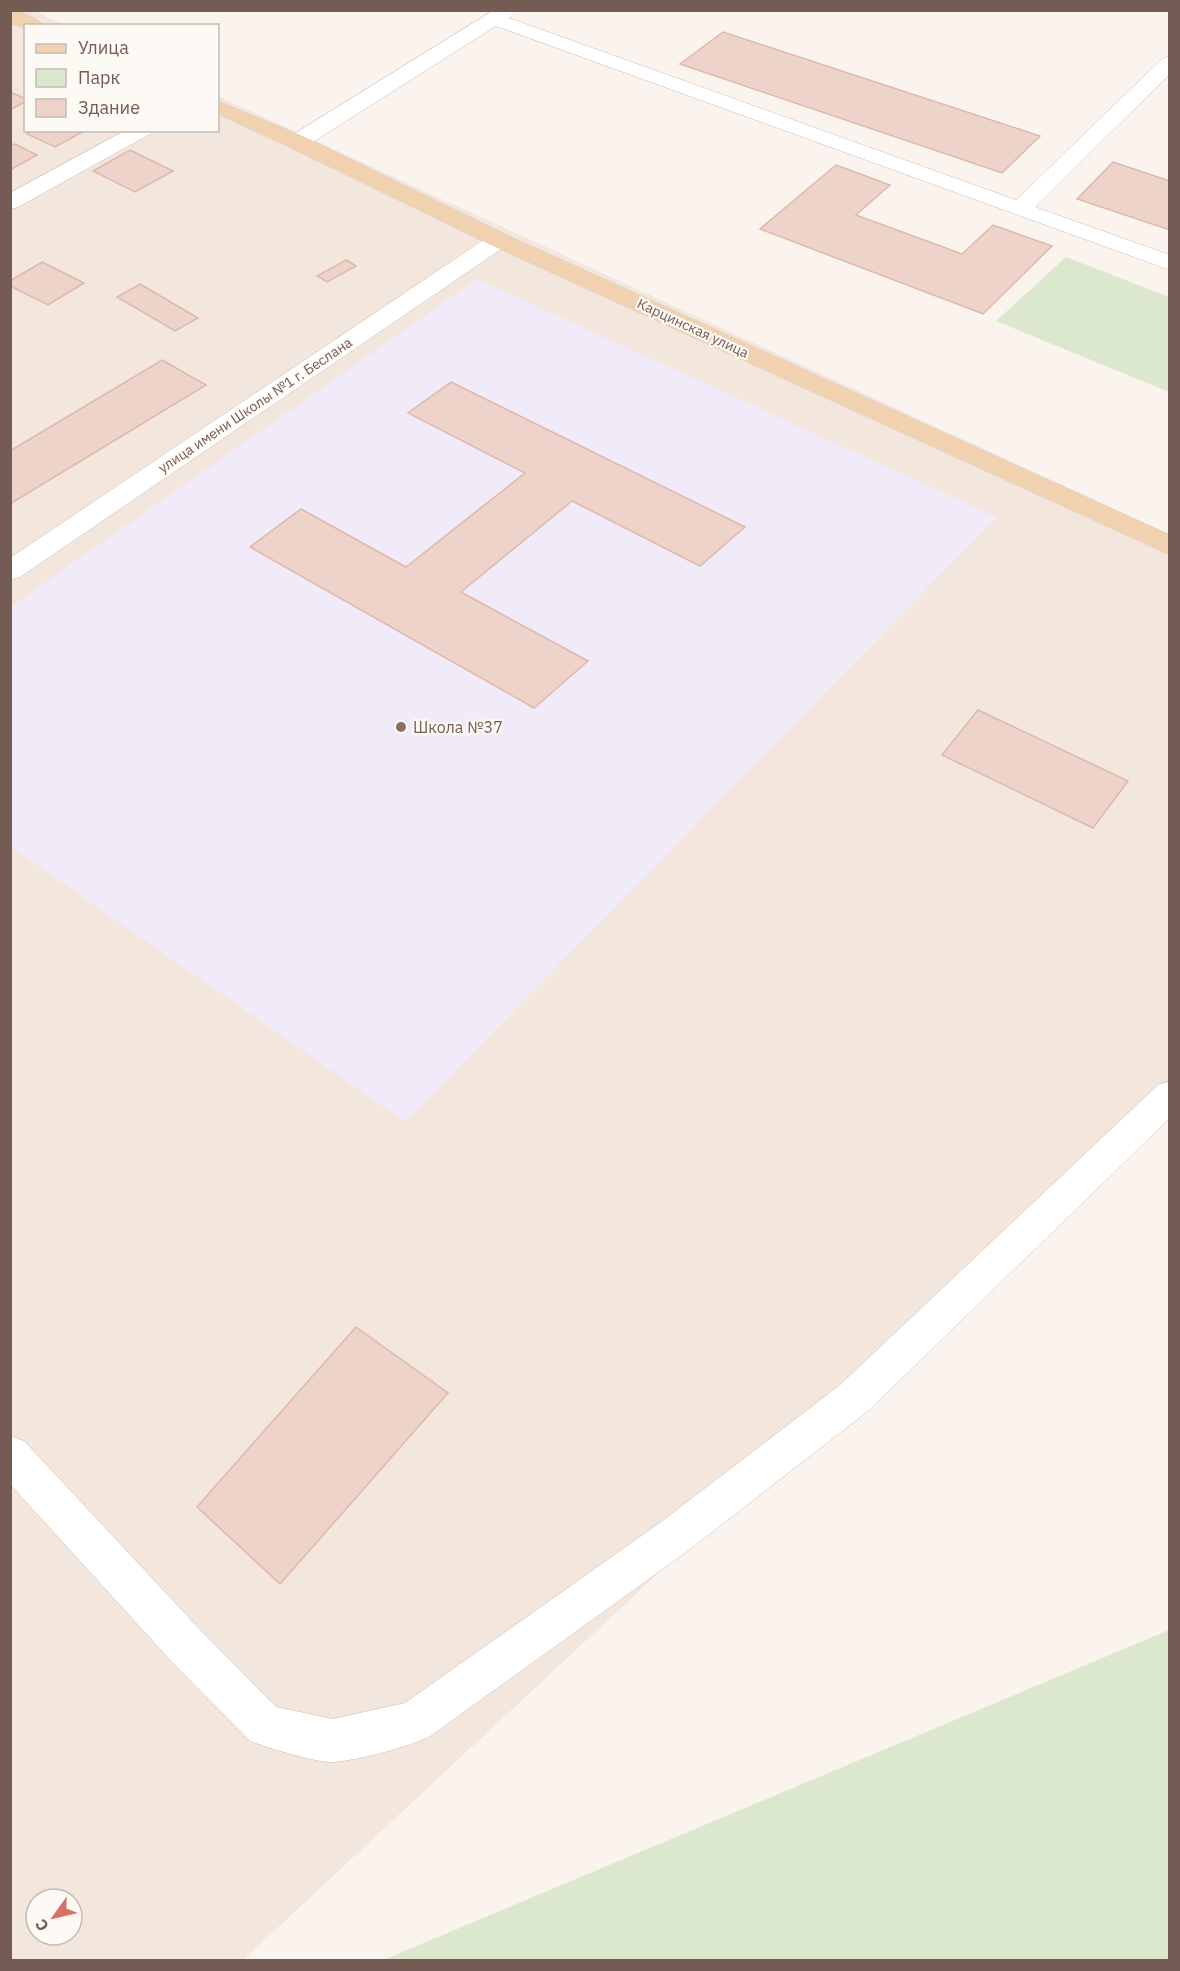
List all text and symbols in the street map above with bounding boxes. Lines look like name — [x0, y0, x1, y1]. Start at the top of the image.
legend — [24, 24, 219, 132]
text: Улица — [78, 36, 129, 59]
text: Парк — [78, 66, 121, 89]
text: Здание — [78, 96, 140, 119]
street label: Карцинская улица — [634, 294, 752, 362]
street label: улица имени Школы №1 г. Беслана — [155, 333, 356, 477]
place label: Школа №37 — [413, 717, 503, 737]
marker: Школа №37 — [394, 720, 408, 734]
north arrow — [24, 1887, 84, 1947]
text: С — [30, 1915, 53, 1935]

